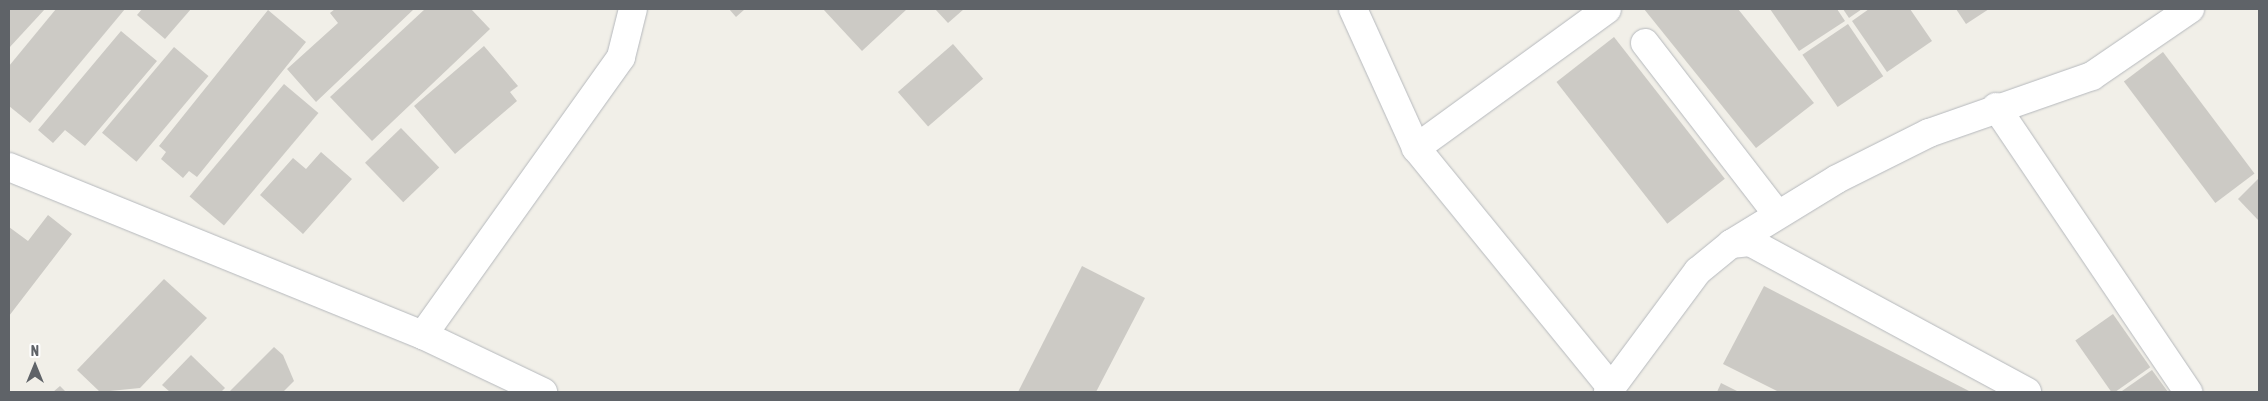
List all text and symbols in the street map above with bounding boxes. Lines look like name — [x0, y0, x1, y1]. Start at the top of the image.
north arrow — [10, 341, 60, 391]
text: N — [31, 343, 39, 359]

